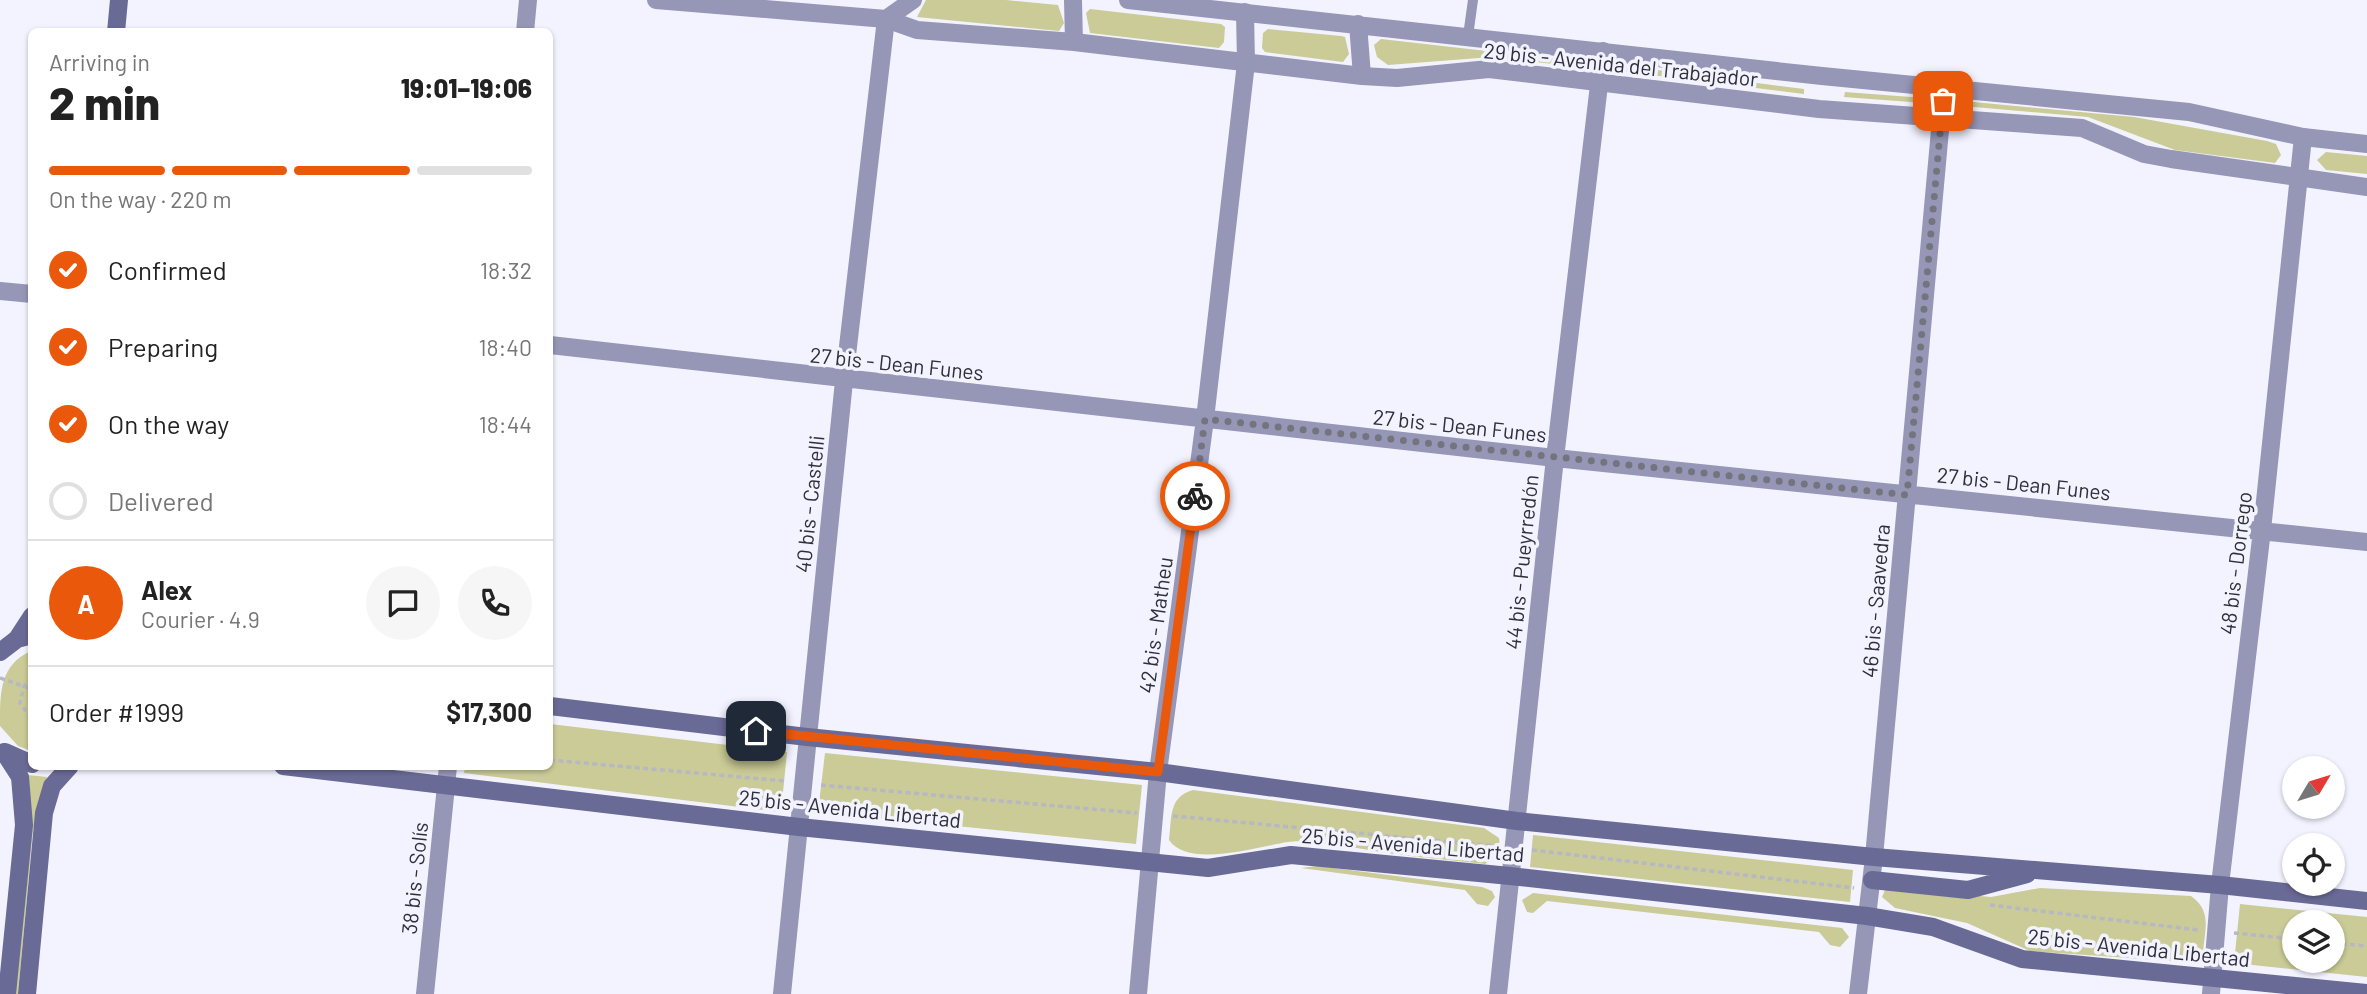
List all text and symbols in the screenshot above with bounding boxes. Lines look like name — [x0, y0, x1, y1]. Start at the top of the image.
street label: 29 bis - Avenida del Trabajador — [1483, 37, 1760, 91]
text: Arriving in — [49, 48, 150, 76]
pin — [1913, 71, 1973, 131]
text: 19:01–19:06 — [401, 72, 532, 103]
text: 2 min — [49, 74, 160, 129]
icon: bag — [1924, 82, 1962, 120]
text: On the way · 220 m — [49, 185, 232, 213]
icon: check — [49, 251, 87, 289]
text: Confirmed — [108, 254, 227, 285]
text: 18:32 — [480, 256, 532, 284]
icon: check — [49, 328, 87, 366]
text: Preparing — [108, 331, 218, 362]
text: 18:40 — [479, 333, 532, 361]
street label: 27 bis - Dean Funes — [809, 341, 985, 385]
street label: 27 bis - Dean Funes — [1372, 403, 1548, 447]
icon: check — [49, 405, 87, 443]
text: On the way — [108, 408, 229, 439]
text: 18:44 — [479, 410, 532, 438]
street label: 40 bis - Castelli — [789, 434, 829, 574]
courier — [1160, 461, 1230, 531]
street label: 27 bis - Dean Funes — [1936, 461, 2112, 505]
street label: 44 bis - Pueyrredón — [1499, 473, 1543, 651]
icon: bike — [1176, 477, 1214, 515]
text: Delivered — [108, 485, 214, 516]
street label: 48 bis - Dorrego — [2214, 490, 2256, 636]
street label: 46 bis - Saavedra — [1856, 523, 1894, 679]
street label: 42 bis - Matheu — [1133, 555, 1177, 695]
button: chat — [366, 566, 440, 640]
button: phone — [458, 566, 532, 640]
text: Alex — [141, 574, 192, 605]
text: A — [77, 588, 95, 619]
text: Courier · 4.9 — [141, 605, 260, 633]
text: Order #1999 — [49, 696, 184, 727]
text: $17,300 — [446, 696, 532, 727]
pin — [726, 701, 786, 761]
icon: home — [737, 712, 775, 750]
north arrow — [2282, 756, 2345, 819]
map controls — [2282, 756, 2345, 973]
street label: 25 bis - Avenida Libertad — [738, 784, 962, 832]
street label: 38 bis - Solís — [396, 821, 432, 935]
street label: 25 bis - Avenida Libertad — [1301, 822, 1525, 866]
button: locate — [2282, 833, 2345, 896]
button: layers — [2282, 910, 2345, 973]
street label: 25 bis - Avenida Libertad — [2027, 923, 2251, 971]

